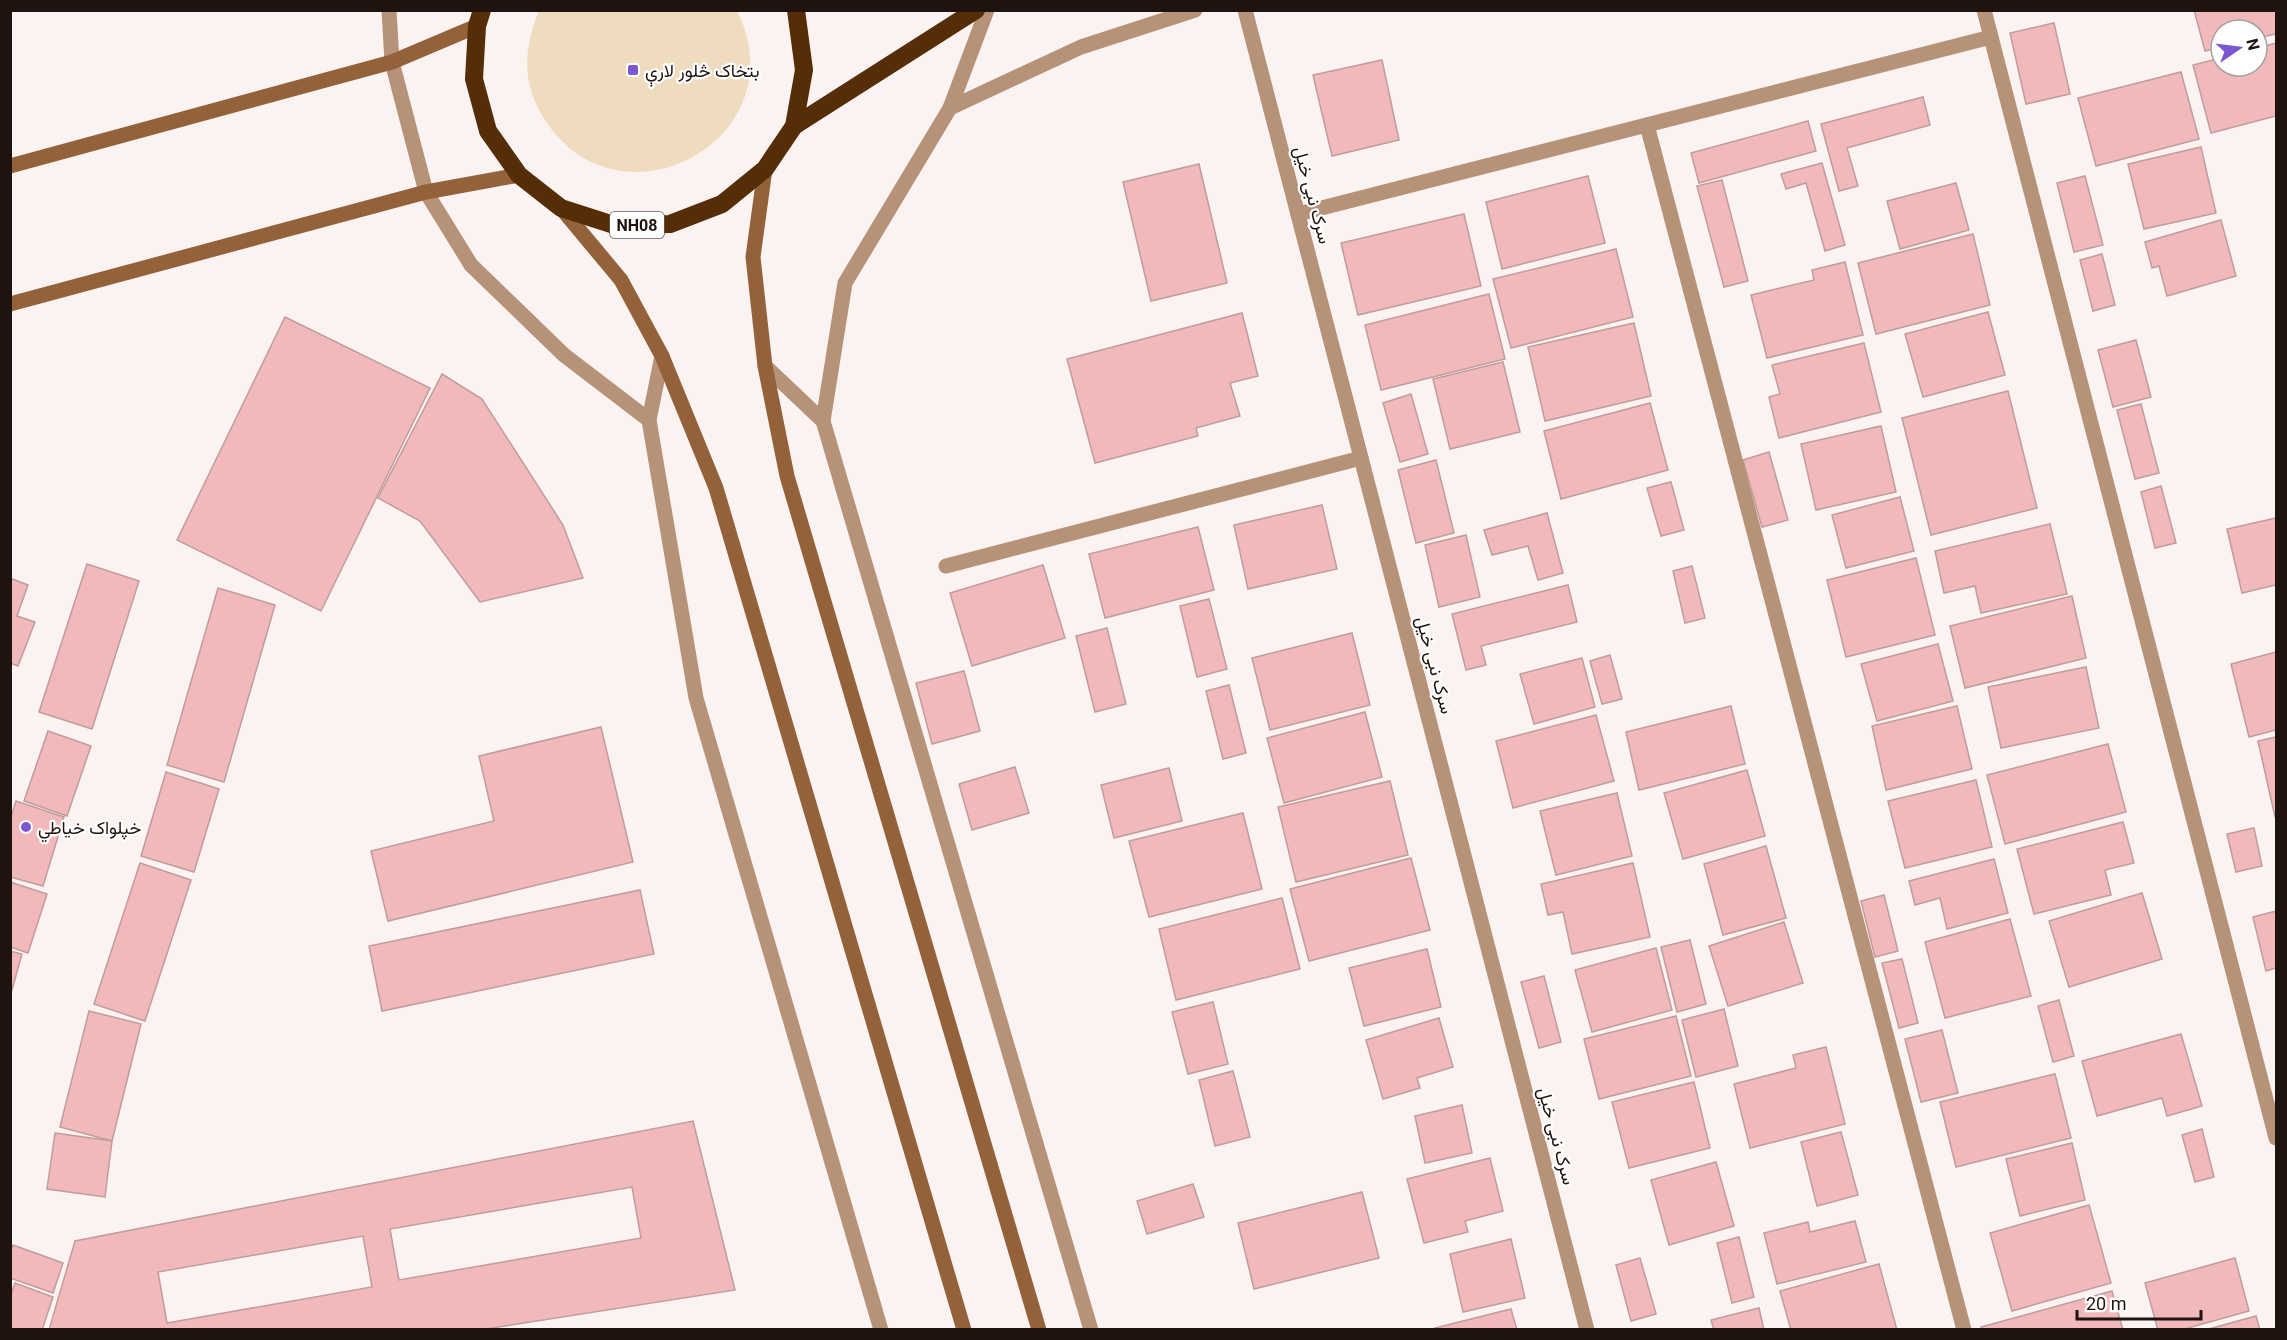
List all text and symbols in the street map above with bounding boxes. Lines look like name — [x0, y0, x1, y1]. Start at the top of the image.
north arrow — [2209, 18, 2269, 78]
text: N — [2242, 37, 2264, 52]
place label: بتخاک څلور لارې — [645, 60, 759, 88]
marker: بتخاک څلور لارې — [626, 63, 640, 77]
street label: سرک نبی خیل — [1289, 144, 1336, 246]
road number: NH08 — [610, 212, 664, 238]
street label: سرک نبی خیل — [1411, 614, 1458, 716]
place label: خپلواک خیاطي — [38, 817, 141, 843]
marker: خپلواک خیاطي — [19, 820, 33, 834]
street label: سرک نبی خیل — [1533, 1085, 1580, 1187]
scale bar — [2077, 1283, 2202, 1321]
text: 20 m — [2086, 1293, 2126, 1314]

